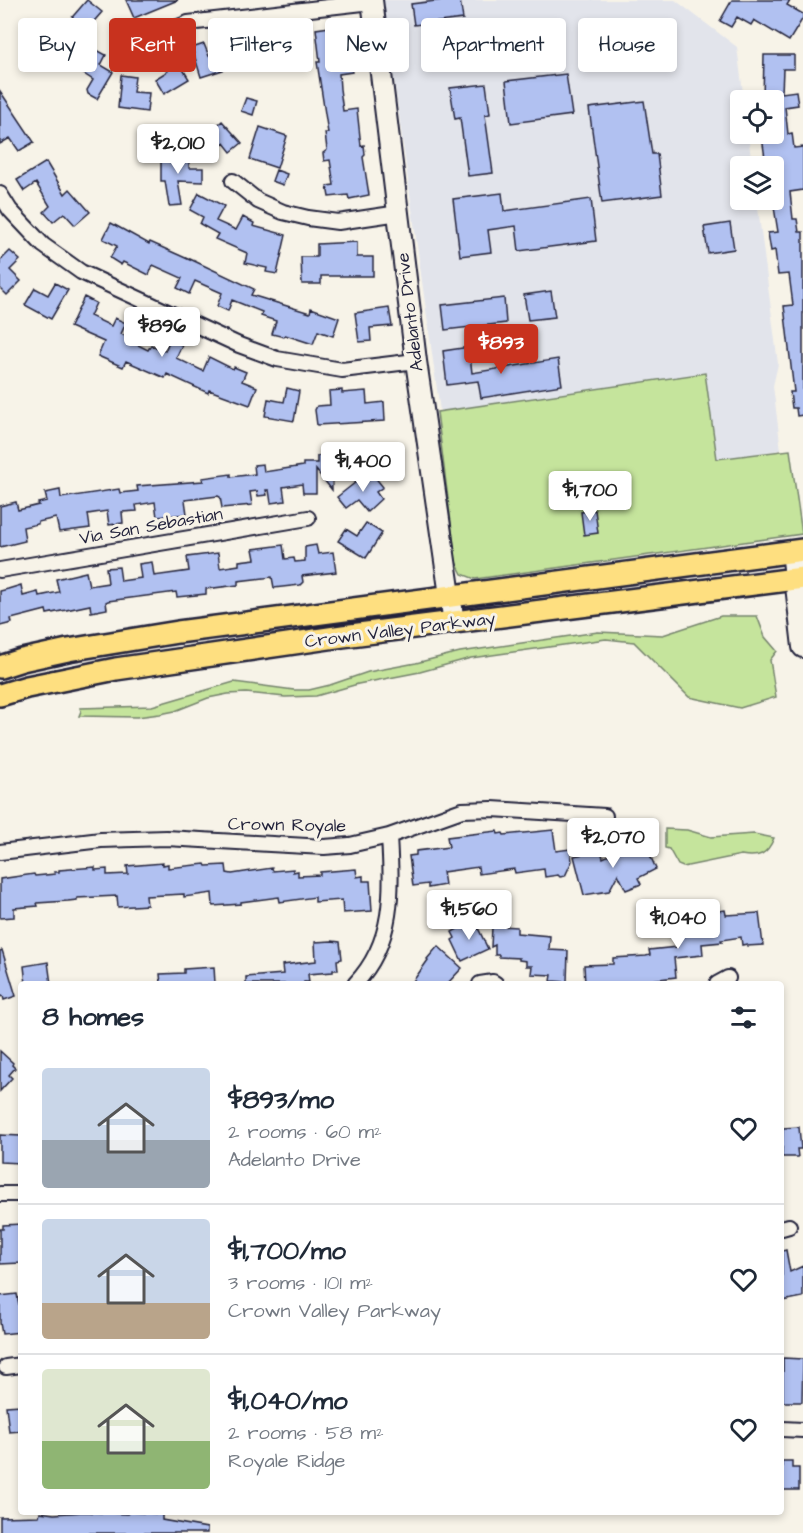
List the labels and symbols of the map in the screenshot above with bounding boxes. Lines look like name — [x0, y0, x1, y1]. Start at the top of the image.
pin: $2,010 — [129, 124, 227, 175]
street label: Adelanto Drive — [390, 251, 430, 373]
pin: $896 — [126, 307, 198, 358]
pin: $893 — [465, 324, 537, 375]
pin: $1,400 — [314, 442, 412, 493]
pin: $1,700 — [541, 471, 639, 522]
street label: Via San Sebastian — [77, 501, 225, 551]
street label: Crown Valley Parkway — [303, 606, 497, 655]
street label: Crown Royale — [228, 811, 347, 840]
pin: $2,070 — [564, 818, 662, 869]
pin: $1,560 — [420, 890, 518, 941]
pin: $1,040 — [629, 899, 727, 950]

